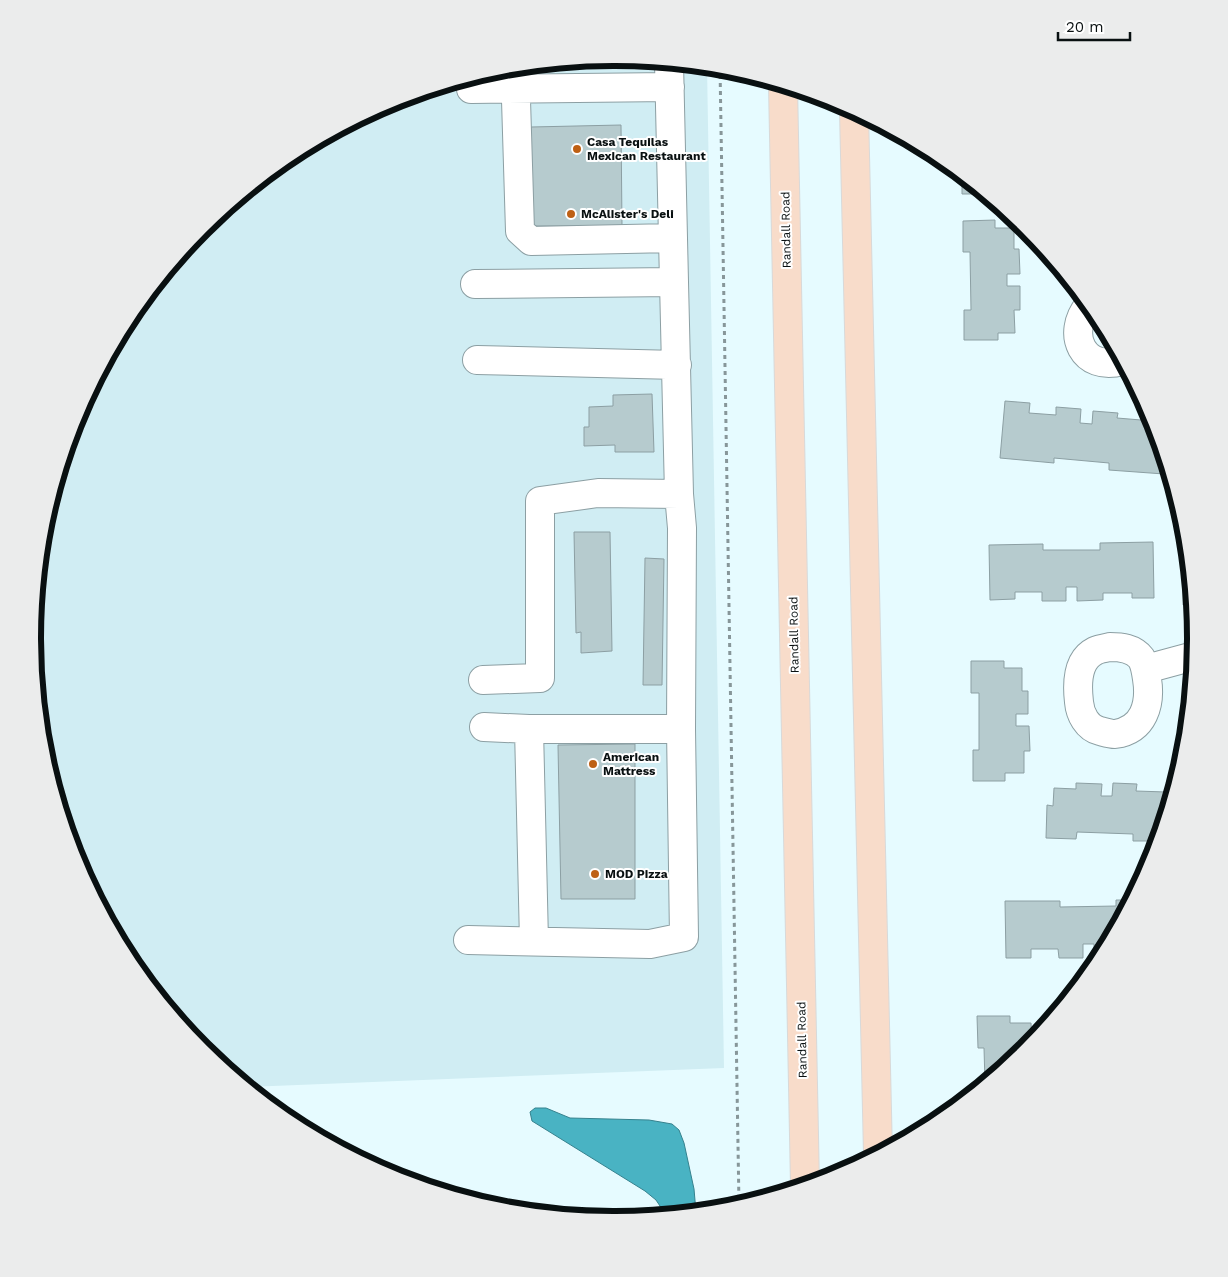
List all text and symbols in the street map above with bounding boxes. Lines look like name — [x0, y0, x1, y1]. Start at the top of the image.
scale bar — [1058, 10, 1130, 42]
text: 20 m — [1066, 18, 1104, 36]
place label: Casa Tequilas Mexican Restaurant — [587, 135, 706, 163]
marker: Casa Tequilas Mexican Restaurant — [571, 143, 583, 155]
street label: Randall Road — [778, 191, 794, 269]
place label: McAlister's Deli — [581, 207, 674, 221]
marker: McAlister's Deli — [565, 208, 577, 220]
street label: Randall Road — [786, 596, 802, 674]
place label: American Mattress — [603, 750, 659, 778]
marker: American Mattress — [587, 758, 599, 770]
place label: MOD Pizza — [605, 867, 668, 881]
marker: MOD Pizza — [589, 868, 601, 880]
street label: Randall Road — [794, 1001, 810, 1079]

